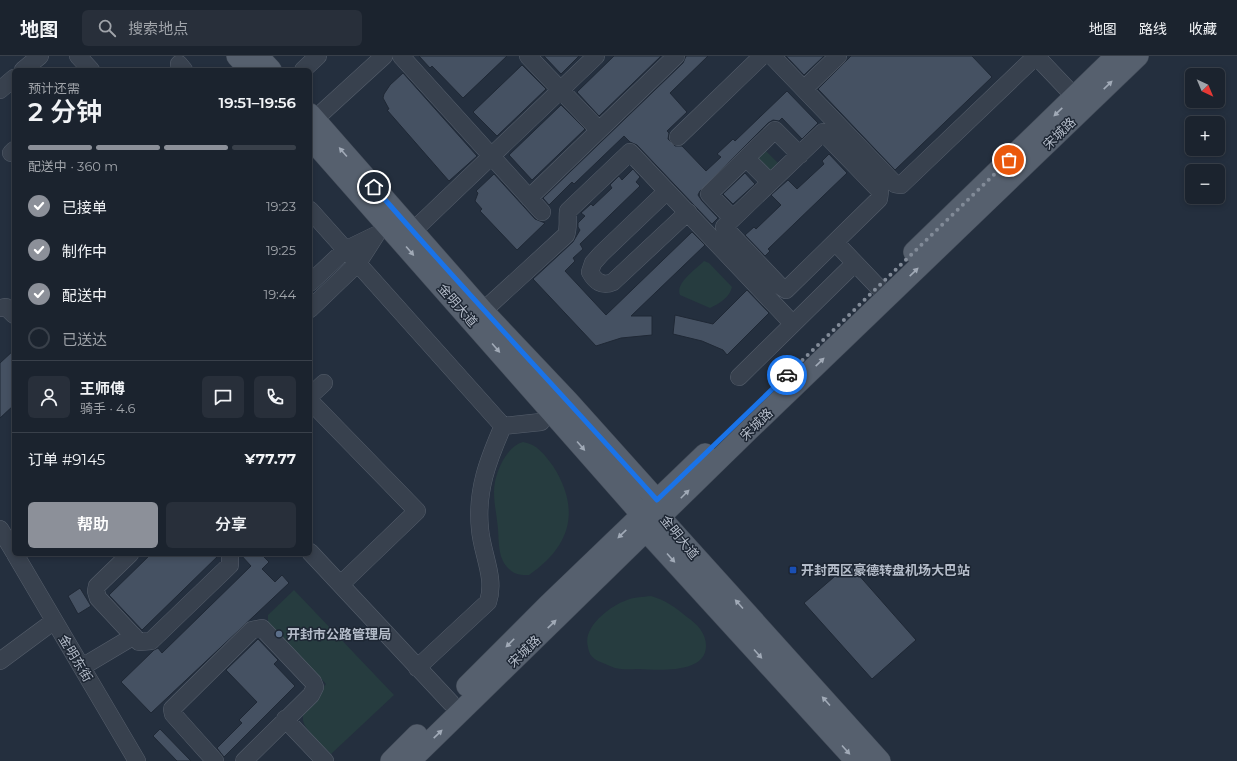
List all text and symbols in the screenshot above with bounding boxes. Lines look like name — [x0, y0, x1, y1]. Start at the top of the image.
search box — [82, 10, 362, 46]
icon: search — [96, 17, 118, 39]
text: 地图 — [20, 18, 58, 41]
text: 搜索地点 — [128, 19, 188, 38]
text: 地图 — [1089, 20, 1117, 38]
text: 路线 — [1139, 20, 1167, 38]
text: 收藏 — [1189, 20, 1217, 38]
north arrow — [1185, 68, 1225, 108]
map controls — [1185, 68, 1225, 204]
text: 预计还需 — [28, 80, 80, 96]
one-way arrow — [1103, 80, 1113, 90]
text: 19:51–19:56 — [219, 93, 296, 112]
text: 2 分钟 — [28, 96, 102, 128]
one-way arrow — [1053, 108, 1063, 117]
street label: 宋城路 — [1039, 114, 1079, 152]
button: + — [1185, 116, 1225, 156]
pin — [992, 143, 1026, 177]
one-way arrow — [339, 146, 348, 157]
icon: bag — [998, 149, 1020, 171]
text: 配送中 · 360 m — [28, 158, 118, 174]
button: − — [1185, 164, 1225, 204]
pin — [357, 170, 391, 204]
icon: home — [363, 176, 385, 198]
icon: check — [28, 195, 50, 217]
text: 已接单 — [62, 198, 107, 217]
text: 19:23 — [266, 198, 296, 214]
icon: check — [28, 239, 50, 261]
text: 制作中 — [62, 242, 107, 261]
text: 19:25 — [266, 242, 296, 258]
one-way arrow — [406, 245, 415, 256]
one-way arrow — [909, 267, 919, 277]
street label: 金明大道 — [435, 280, 481, 330]
icon: check — [28, 283, 50, 305]
text: 配送中 — [62, 286, 107, 305]
text: 19:44 — [263, 286, 296, 302]
text: 已送达 — [62, 330, 107, 349]
one-way arrow — [491, 343, 500, 354]
courier — [767, 355, 807, 395]
one-way arrow — [815, 357, 825, 367]
icon: car — [776, 364, 798, 386]
button: person — [28, 376, 70, 418]
button: chat — [202, 376, 244, 418]
button: phone — [254, 376, 296, 418]
text: 王师傅 — [80, 379, 125, 398]
text: 骑手 · 4.6 — [80, 400, 135, 416]
street label: 宋城路 — [736, 405, 776, 443]
one-way arrow — [577, 441, 586, 452]
text: ¥77.77 — [244, 449, 296, 468]
text: 订单 #9145 — [28, 450, 105, 469]
one-way arrow — [680, 489, 690, 499]
button: 帮助 — [28, 502, 158, 548]
button: 分享 — [166, 502, 296, 548]
street label: 金明大道 — [657, 512, 703, 562]
one-way arrow — [617, 529, 627, 539]
one-way arrow — [666, 553, 675, 563]
place label: 开封西区豪德转盘机场大巴站 — [801, 562, 970, 578]
marker: 开封西区豪德转盘机场大巴站 — [788, 565, 798, 575]
one-way arrow — [734, 599, 744, 609]
one-way arrow — [547, 619, 557, 629]
place label: 开封市公路管理局 — [287, 626, 391, 642]
marker: 开封市公路管理局 — [274, 629, 284, 639]
street label: 金明东街 — [56, 632, 96, 684]
street label: 宋城路 — [504, 632, 544, 670]
one-way arrow — [505, 638, 515, 648]
one-way arrow — [754, 649, 763, 659]
one-way arrow — [821, 696, 830, 706]
one-way arrow — [433, 729, 443, 739]
one-way arrow — [841, 745, 851, 755]

